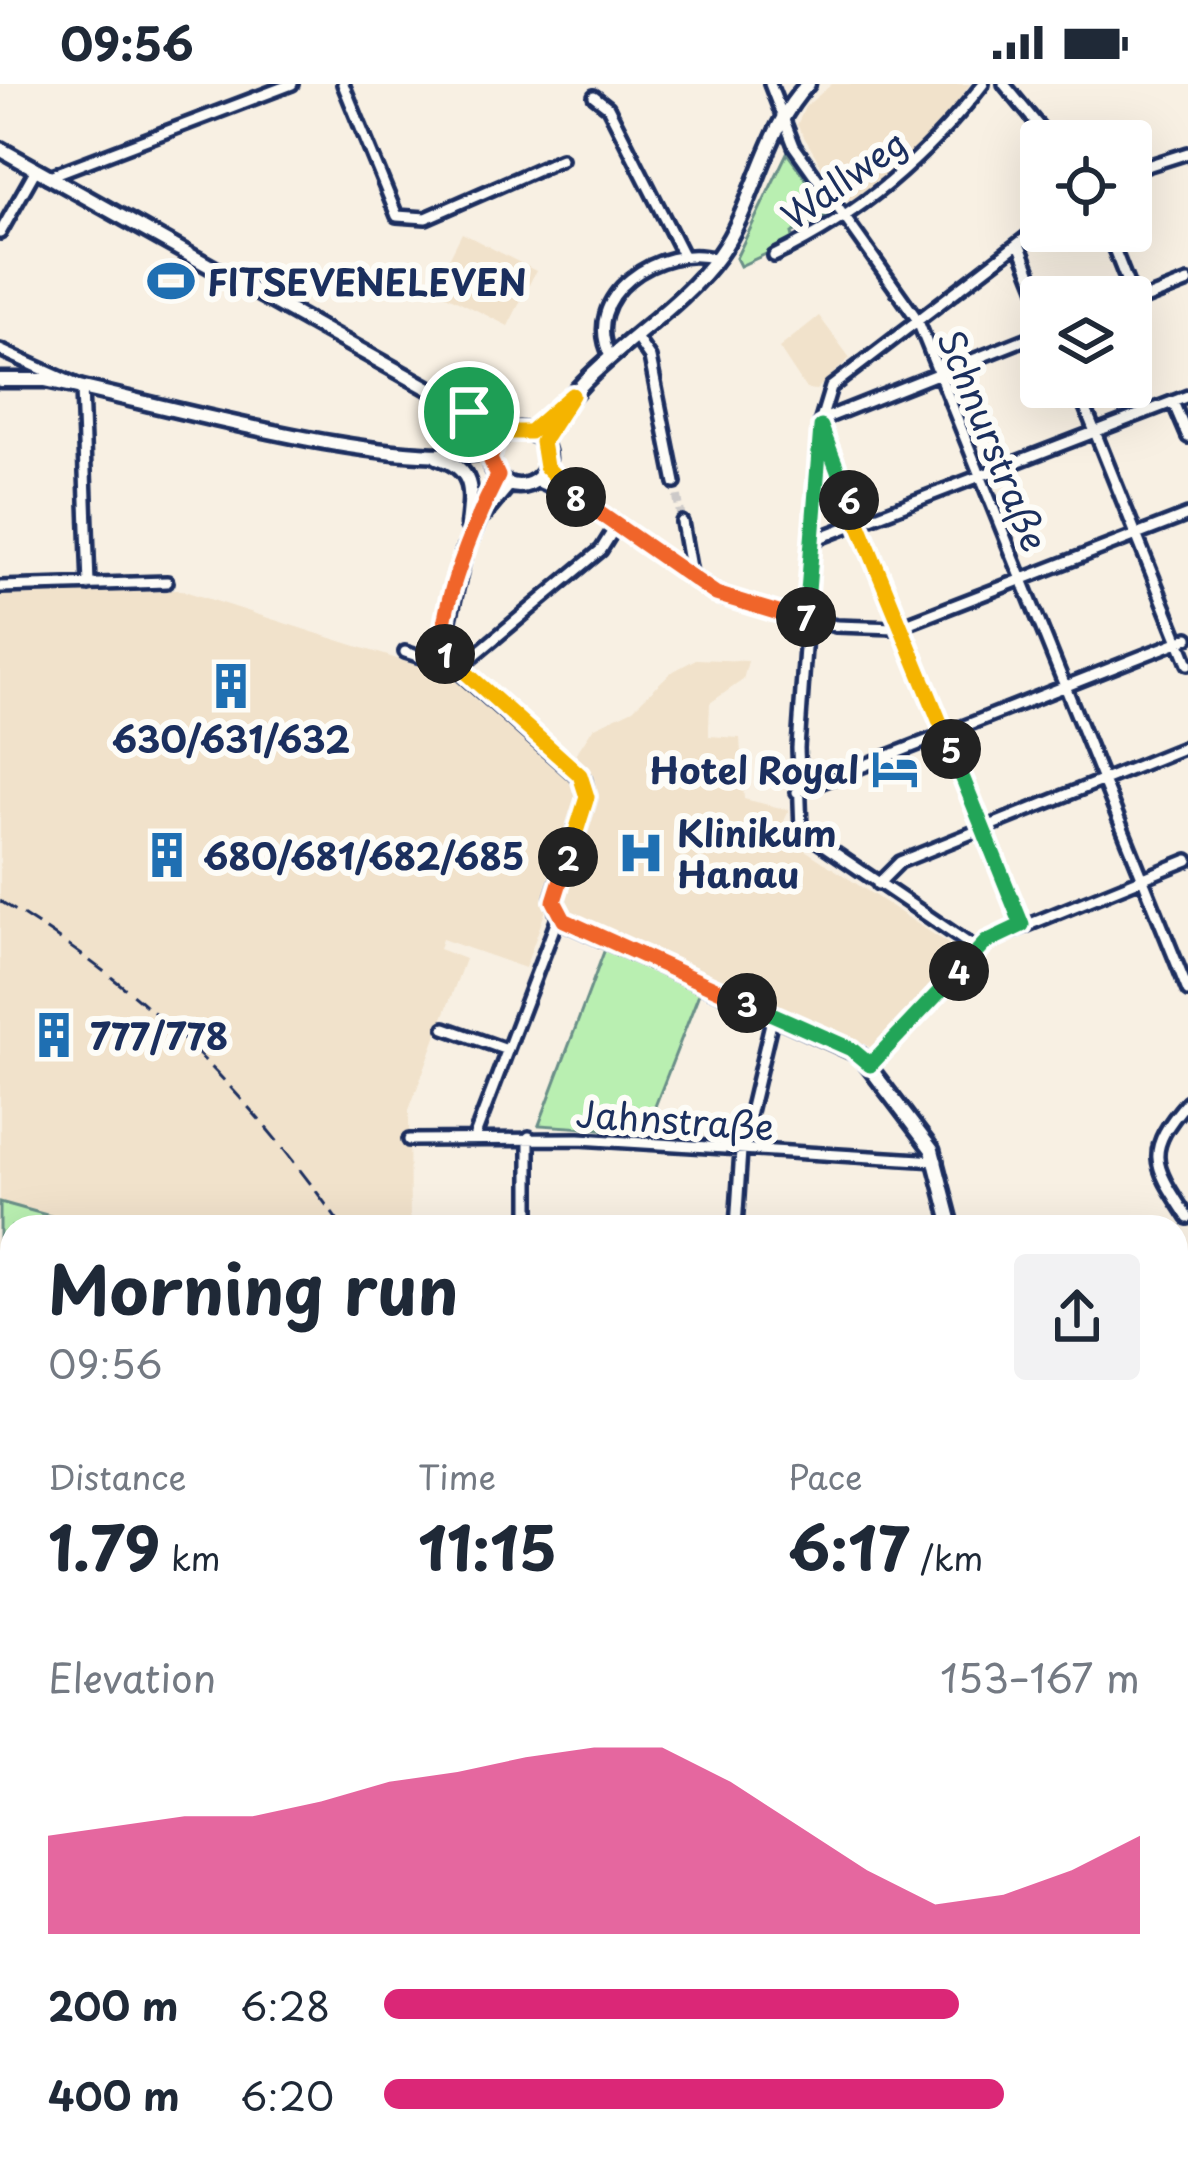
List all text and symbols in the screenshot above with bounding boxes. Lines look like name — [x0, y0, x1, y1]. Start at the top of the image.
text: 09:56 — [60, 8, 194, 76]
street label: Wallweg — [769, 115, 917, 241]
map controls — [1020, 120, 1152, 408]
button: locate — [1020, 120, 1152, 252]
place label: FITSEVENELEVEN — [207, 254, 527, 308]
sports icon: FITSEVENELEVEN — [146, 256, 196, 306]
button: layers — [1020, 276, 1152, 408]
street label: Schnurstraße — [925, 321, 1063, 559]
pin — [418, 361, 520, 463]
icon: arrive — [436, 379, 502, 445]
pin: 8 — [546, 467, 606, 527]
pin: 6 — [819, 470, 879, 530]
text: 8 — [566, 472, 586, 522]
text: 6 — [837, 475, 861, 525]
pin: 7 — [776, 587, 836, 647]
text: 7 — [797, 592, 815, 642]
pin: 1 — [415, 624, 475, 684]
text: 1 — [437, 629, 453, 679]
building icon: 630/631/632 — [206, 661, 256, 711]
place label: 630/631/632 — [112, 711, 350, 765]
pin: 5 — [921, 719, 981, 779]
text: 5 — [940, 724, 962, 774]
place label: Hotel Royal — [649, 742, 859, 796]
hotel icon: Hotel Royal — [870, 744, 920, 794]
place label: Klinikum Hanau — [677, 805, 837, 900]
pin: 2 — [538, 827, 598, 887]
place label: 680/681/682/685 — [203, 828, 525, 882]
hospital icon: Klinikum Hanau — [616, 828, 666, 878]
building icon: 680/681/682/685 — [142, 830, 192, 880]
text: 2 — [556, 832, 580, 882]
pin: 4 — [929, 941, 989, 1001]
text: 4 — [948, 946, 970, 996]
pin: 3 — [717, 973, 777, 1033]
text: 3 — [736, 978, 758, 1028]
place label: 777/778 — [90, 1008, 228, 1062]
building icon: 777/778 — [29, 1010, 79, 1060]
street label: Jahnstraße — [574, 1085, 776, 1153]
text: Morning run — [48, 1238, 458, 1337]
button: share — [1014, 1254, 1140, 1380]
text: 09:56 — [48, 1333, 163, 1392]
text: Distance — [48, 1451, 186, 1501]
text: Time — [418, 1451, 496, 1501]
text: Pace — [788, 1451, 862, 1501]
text: 1.79 — [48, 1501, 160, 1591]
text: 11:15 — [418, 1501, 557, 1591]
text: 6:17 — [788, 1501, 909, 1591]
text: km — [160, 1532, 221, 1582]
text: /km — [909, 1532, 983, 1582]
text: Elevation — [48, 1647, 216, 1706]
text: 153–167 m — [940, 1647, 1140, 1706]
text: 200 m — [48, 1975, 178, 2034]
text: 6:28 — [240, 1975, 330, 2034]
text: 400 m — [48, 2065, 180, 2124]
text: 6:20 — [240, 2065, 334, 2124]

